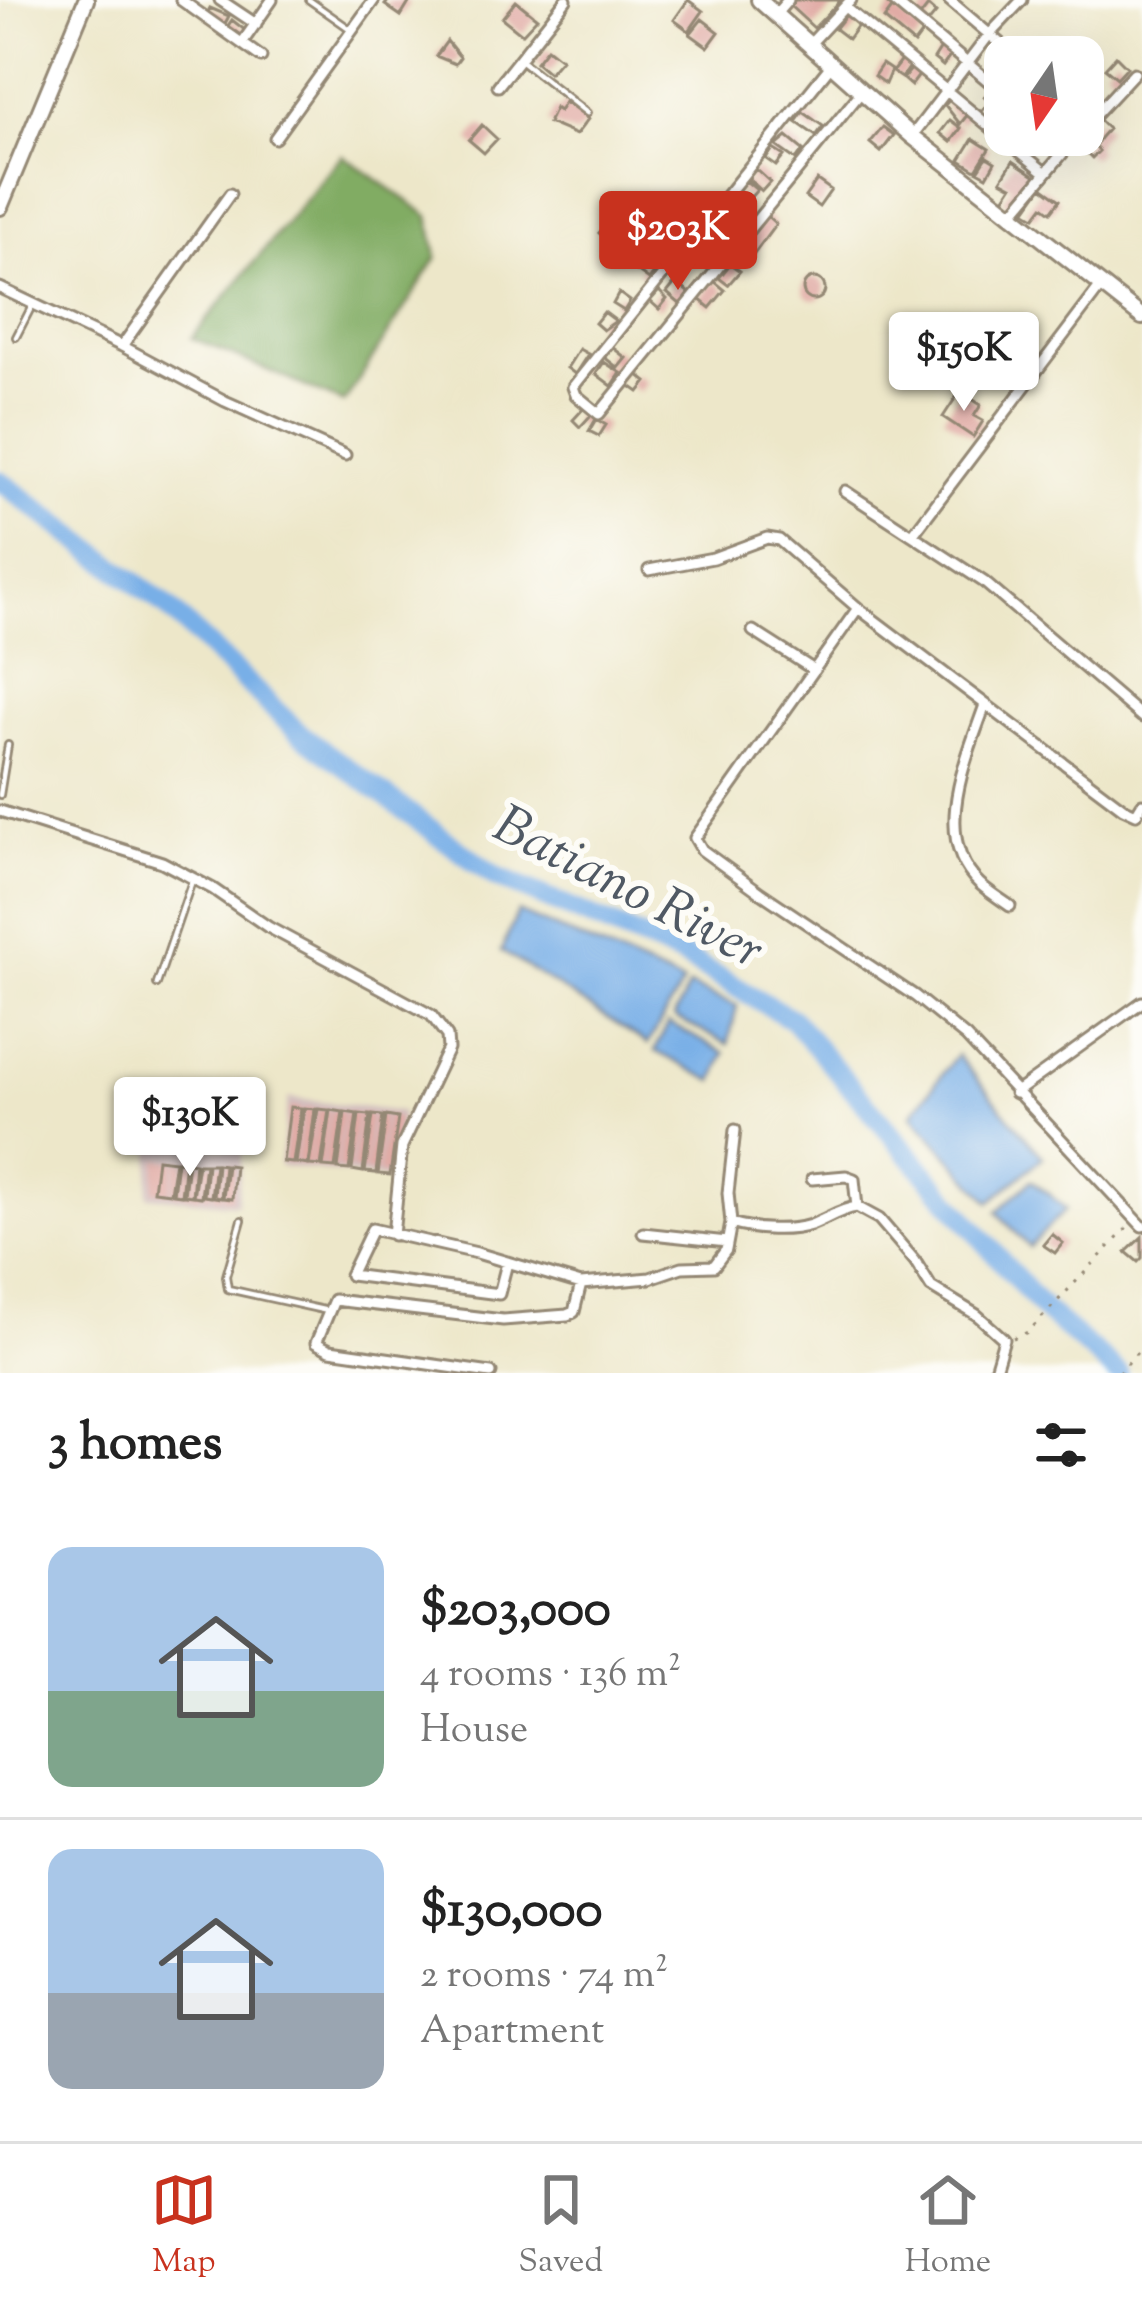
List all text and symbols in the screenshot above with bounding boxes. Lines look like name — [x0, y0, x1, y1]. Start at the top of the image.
north arrow — [984, 36, 1104, 156]
map controls — [984, 36, 1104, 156]
pin: $203K — [594, 191, 762, 293]
text: $203K — [626, 202, 730, 258]
pin: $150K — [880, 312, 1048, 414]
text: $150K — [916, 323, 1012, 379]
water label: Batiano River — [479, 789, 776, 992]
pin: $130K — [106, 1077, 274, 1179]
text: $130K — [141, 1088, 239, 1144]
text: 3 homes — [48, 1409, 222, 1482]
icon: filters — [1028, 1412, 1094, 1478]
text: $203,000 — [420, 1575, 611, 1648]
icon: home — [144, 1595, 288, 1739]
text: 4 rooms · 136 m² — [420, 1648, 681, 1704]
text: House — [420, 1704, 528, 1760]
text: $130,000 — [420, 1876, 602, 1949]
icon: home — [144, 1897, 288, 2041]
text: 2 rooms · 74 m² — [420, 1949, 668, 2005]
text: Apartment — [420, 2005, 604, 2061]
tab: Map — [151, 2167, 217, 2287]
tab: Saved — [518, 2167, 603, 2287]
tab: Home — [905, 2167, 991, 2287]

